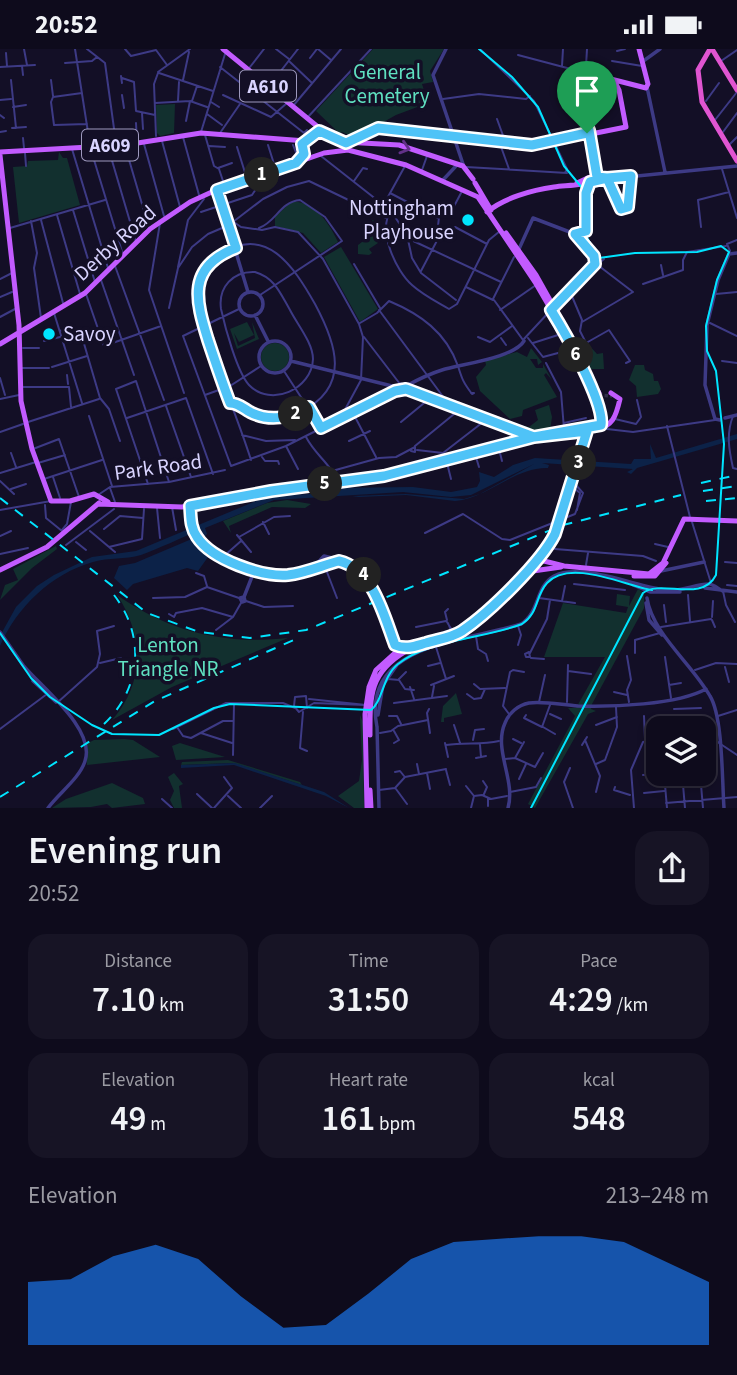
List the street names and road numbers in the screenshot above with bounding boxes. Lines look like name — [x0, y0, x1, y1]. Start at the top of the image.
road number: A610 — [240, 71, 296, 101]
road number: A609 — [82, 129, 138, 160]
street label: Derby Road — [67, 198, 163, 288]
street label: Park Road — [112, 446, 204, 488]

